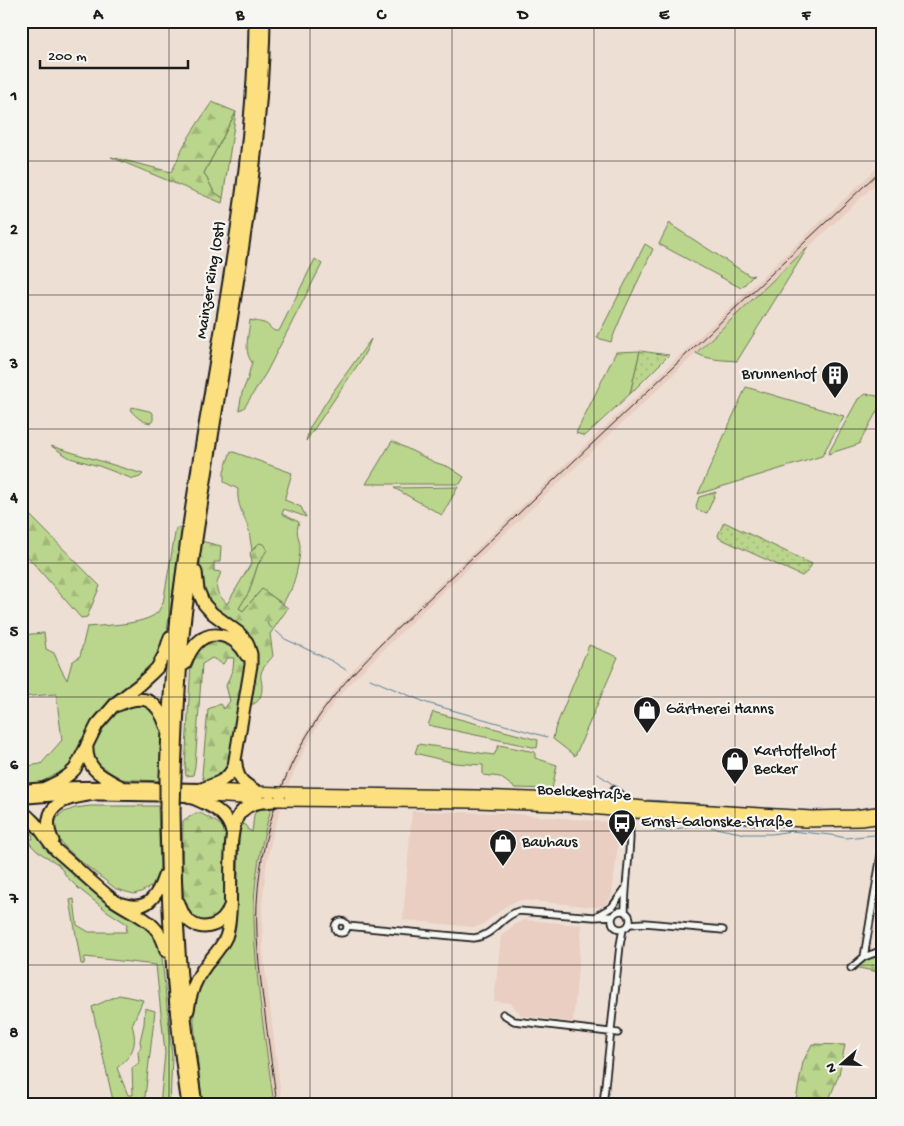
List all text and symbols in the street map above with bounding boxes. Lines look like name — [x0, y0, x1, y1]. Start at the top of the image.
text: A — [92, 7, 104, 26]
text: B — [235, 7, 245, 26]
text: C — [376, 7, 387, 26]
text: D — [516, 7, 529, 26]
text: E — [659, 7, 670, 26]
text: F — [801, 7, 812, 26]
scale bar — [40, 38, 188, 70]
text: 200 m — [48, 48, 87, 66]
text: 1 — [10, 88, 17, 107]
street label: Mainzer Ring (Ost) — [193, 220, 231, 340]
text: 2 — [10, 222, 18, 241]
text: 3 — [9, 356, 18, 375]
building icon: Brunnenhof — [820, 360, 850, 399]
place label: Brunnenhof — [741, 366, 817, 385]
text: 4 — [9, 490, 18, 509]
text: 5 — [10, 624, 19, 643]
shop icon: Gärtnerei Hanns — [632, 695, 662, 734]
place label: Gärtnerei Hanns — [666, 701, 774, 720]
place label: Kartoffelhof Becker — [753, 743, 837, 780]
shop icon: Kartoffelhof Becker — [720, 746, 750, 785]
text: 6 — [10, 757, 19, 776]
street label: Boelckestraße — [535, 781, 632, 807]
bus stop icon: Ernst-Galonske-Straße — [607, 808, 637, 847]
place label: Ernst-Galonske-Straße — [641, 814, 794, 833]
shop icon: Bauhaus — [488, 828, 518, 867]
place label: Bauhaus — [521, 834, 579, 853]
text: 7 — [9, 891, 19, 910]
text: 8 — [10, 1025, 19, 1044]
north arrow — [816, 1038, 866, 1088]
text: N — [823, 1060, 842, 1075]

